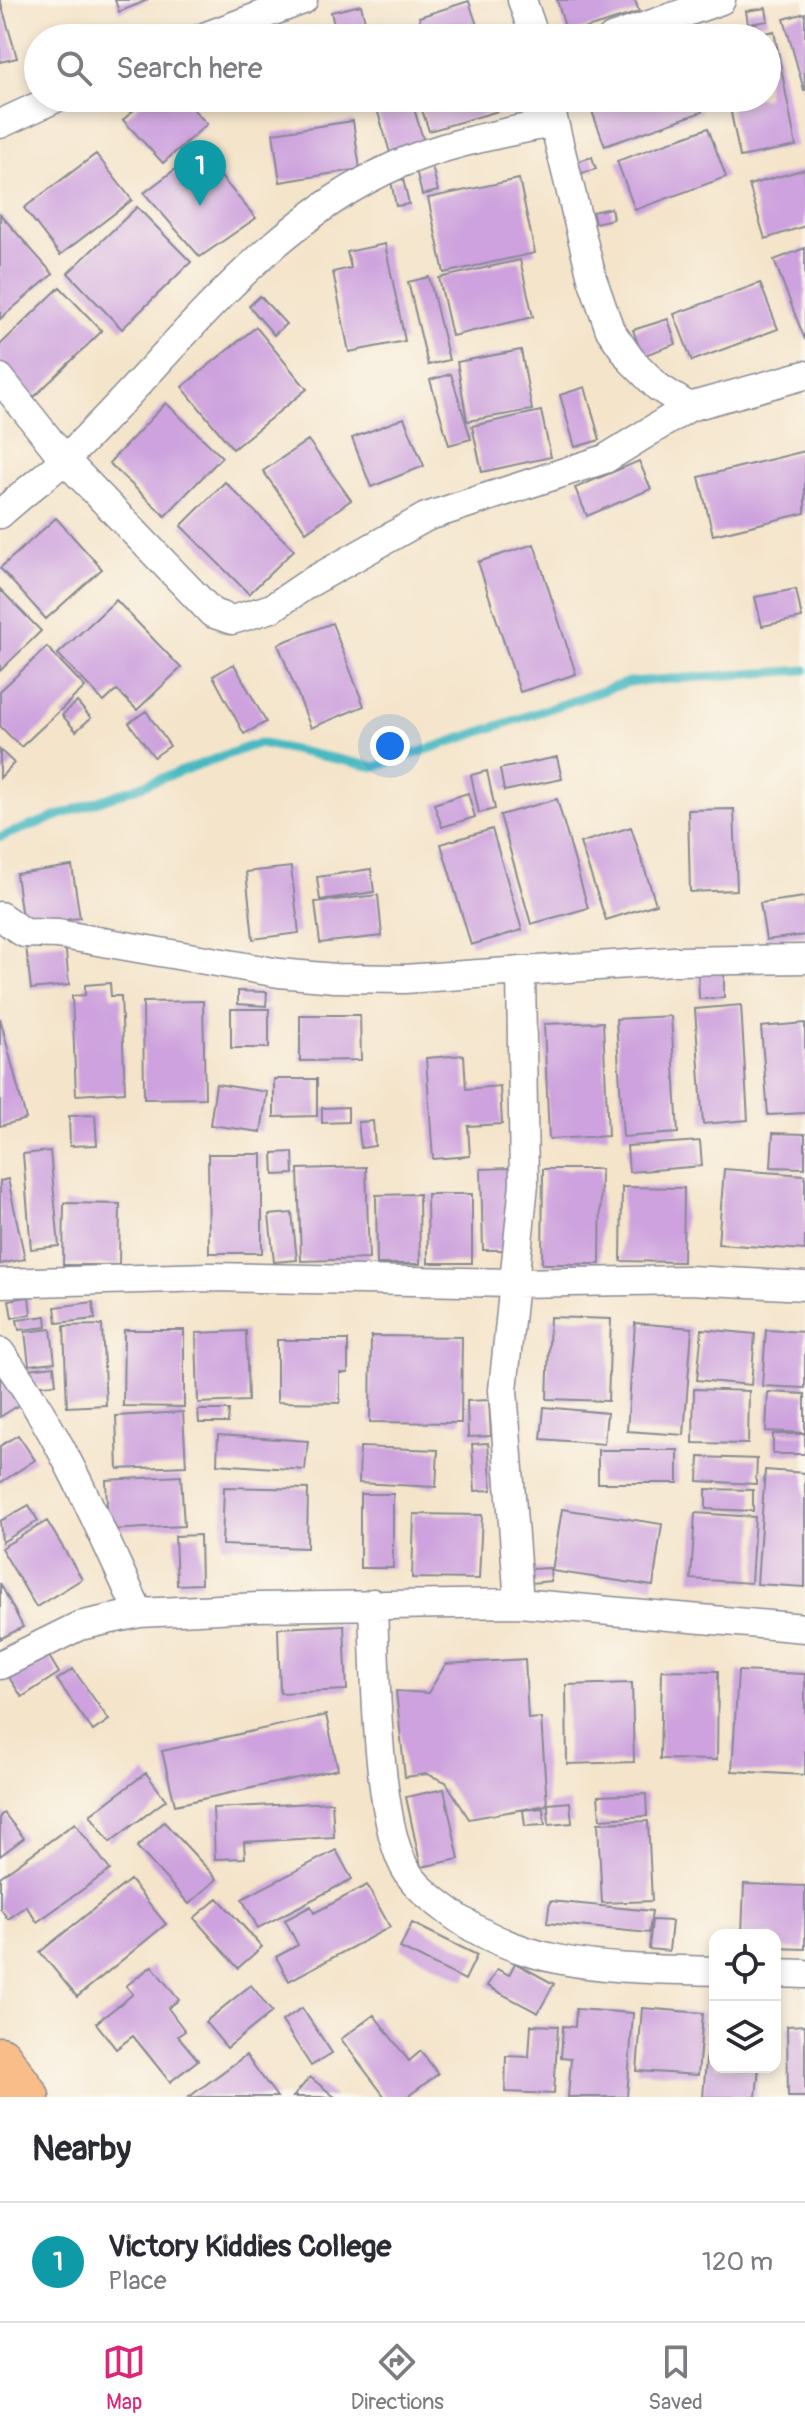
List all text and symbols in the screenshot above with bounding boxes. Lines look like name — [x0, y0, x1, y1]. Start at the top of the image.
search box — [24, 24, 781, 112]
icon: search — [52, 46, 96, 90]
text: Search here — [116, 50, 263, 87]
pin: 1 — [174, 140, 226, 206]
your location — [370, 726, 410, 766]
map controls — [709, 1929, 781, 2073]
button: locate — [709, 1929, 781, 2001]
button: layers — [709, 2001, 781, 2073]
text: Nearby — [32, 2128, 131, 2171]
text: Victory Kiddies College — [108, 2228, 391, 2265]
text: 1 — [53, 2246, 63, 2278]
text: 120 m — [702, 2246, 773, 2278]
text: Place — [108, 2265, 167, 2297]
tab: Map — [102, 2340, 146, 2416]
tab: Directions — [351, 2340, 444, 2416]
tab: Saved — [648, 2340, 703, 2416]

